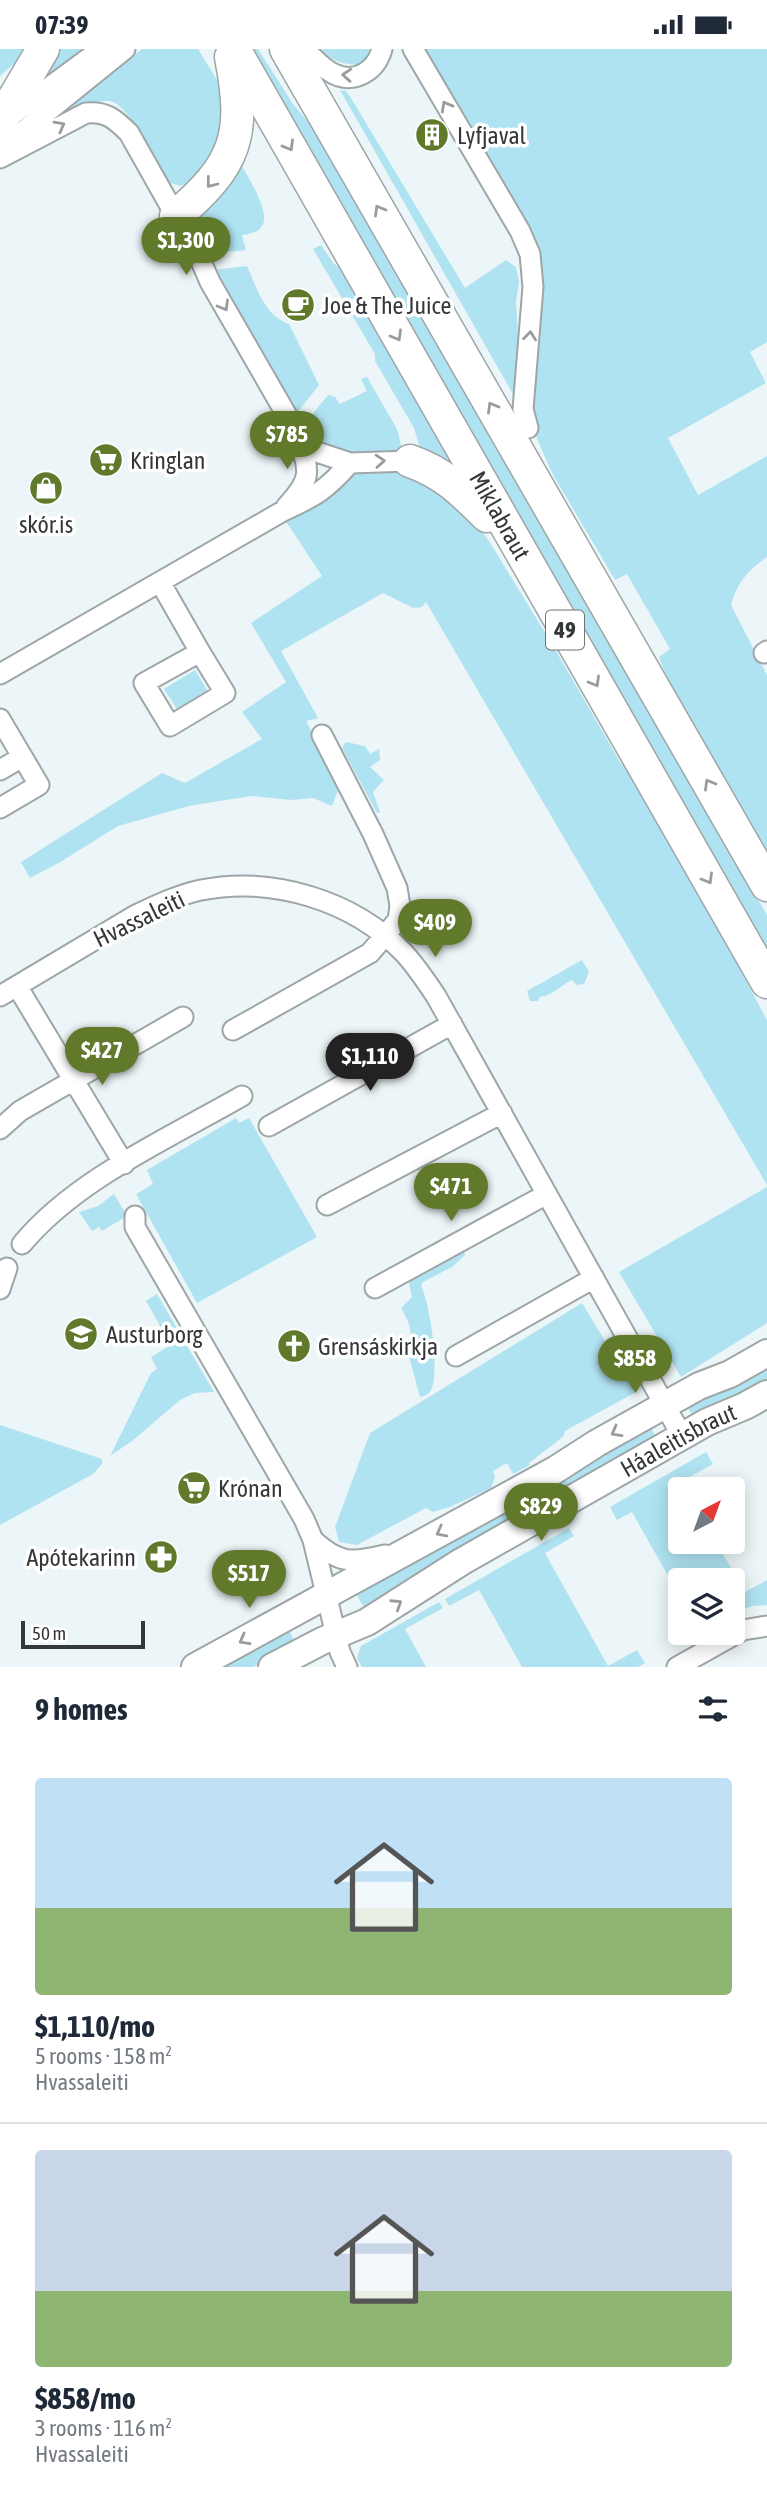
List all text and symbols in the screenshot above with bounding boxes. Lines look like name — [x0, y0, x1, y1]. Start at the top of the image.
text: 07:39 — [35, 10, 89, 40]
one-way arrow — [342, 68, 353, 83]
one-way arrow — [441, 101, 454, 114]
building icon: Lyfjaval — [413, 116, 451, 154]
one-way arrow — [53, 121, 66, 134]
place label: Lyfjaval — [457, 122, 527, 149]
one-way arrow — [281, 138, 294, 151]
one-way arrow — [206, 175, 219, 188]
one-way arrow — [374, 204, 387, 217]
pin: $1,300 — [129, 217, 243, 277]
text: $1,300 — [158, 227, 215, 253]
cafe icon: Joe & The Juice — [279, 286, 317, 324]
place label: Joe & The Juice — [322, 292, 451, 319]
one-way arrow — [215, 298, 228, 311]
one-way arrow — [389, 328, 402, 341]
one-way arrow — [522, 330, 537, 341]
one-way arrow — [487, 401, 500, 414]
pin: $785 — [246, 411, 328, 471]
text: $785 — [266, 421, 308, 447]
supermarket icon: Kringlan — [87, 441, 125, 479]
place label: Kringlan — [130, 447, 205, 474]
one-way arrow — [375, 454, 386, 469]
street label: Miklabraut — [464, 466, 536, 564]
shop icon: skór.is — [27, 469, 65, 507]
place label: skór.is — [19, 511, 73, 538]
road number: 49 — [546, 611, 584, 649]
one-way arrow — [587, 675, 600, 688]
one-way arrow — [704, 778, 717, 791]
one-way arrow — [700, 872, 713, 885]
street label: Hvassaleiti — [89, 885, 189, 953]
pin: $409 — [394, 899, 476, 959]
text: $409 — [414, 909, 456, 935]
pin: $427 — [61, 1027, 143, 1087]
pin: $1,110 — [313, 1033, 427, 1093]
text: $427 — [81, 1037, 123, 1063]
text: $1,110 — [342, 1043, 399, 1069]
pin: $471 — [410, 1163, 492, 1223]
text: $471 — [430, 1173, 472, 1199]
school or university icon: Austurborg — [62, 1315, 100, 1353]
place label: Austurborg — [106, 1321, 203, 1348]
church icon: Grensáskirkja — [275, 1327, 313, 1365]
place label: Grensáskirkja — [318, 1333, 438, 1360]
pin: $858 — [594, 1335, 676, 1395]
text: $858 — [614, 1345, 656, 1371]
street label: Háaleitisbraut — [616, 1398, 740, 1482]
one-way arrow — [611, 1424, 623, 1437]
supermarket icon: Krónan — [175, 1469, 213, 1507]
place label: Krónan — [218, 1475, 283, 1502]
north arrow — [668, 1477, 746, 1554]
map controls — [668, 1477, 745, 1645]
pin: $829 — [500, 1483, 582, 1543]
text: $829 — [520, 1493, 562, 1519]
one-way arrow — [436, 1524, 448, 1538]
pharmacy icon: Apótekarinn — [142, 1538, 180, 1576]
place label: Apótekarinn — [26, 1544, 136, 1571]
pin: $517 — [208, 1551, 290, 1610]
text: $517 — [228, 1560, 270, 1586]
button: layers — [668, 1568, 745, 1645]
one-way arrow — [389, 1600, 402, 1613]
scale bar — [21, 1618, 145, 1650]
text: 50 m — [32, 1622, 66, 1644]
one-way arrow — [239, 1632, 252, 1645]
icon: filters — [694, 1690, 732, 1728]
text: 9 homes — [35, 1692, 128, 1726]
icon: home — [321, 1824, 447, 1950]
text: $1,110/mo — [35, 2009, 155, 2043]
text: 5 rooms · 158 m² — [35, 2043, 172, 2069]
text: Hvassaleiti — [35, 2069, 129, 2095]
icon: home — [321, 2196, 447, 2322]
text: $858/mo — [35, 2381, 136, 2415]
text: 3 rooms · 116 m² — [35, 2415, 172, 2441]
text: Hvassaleiti — [35, 2441, 129, 2467]

